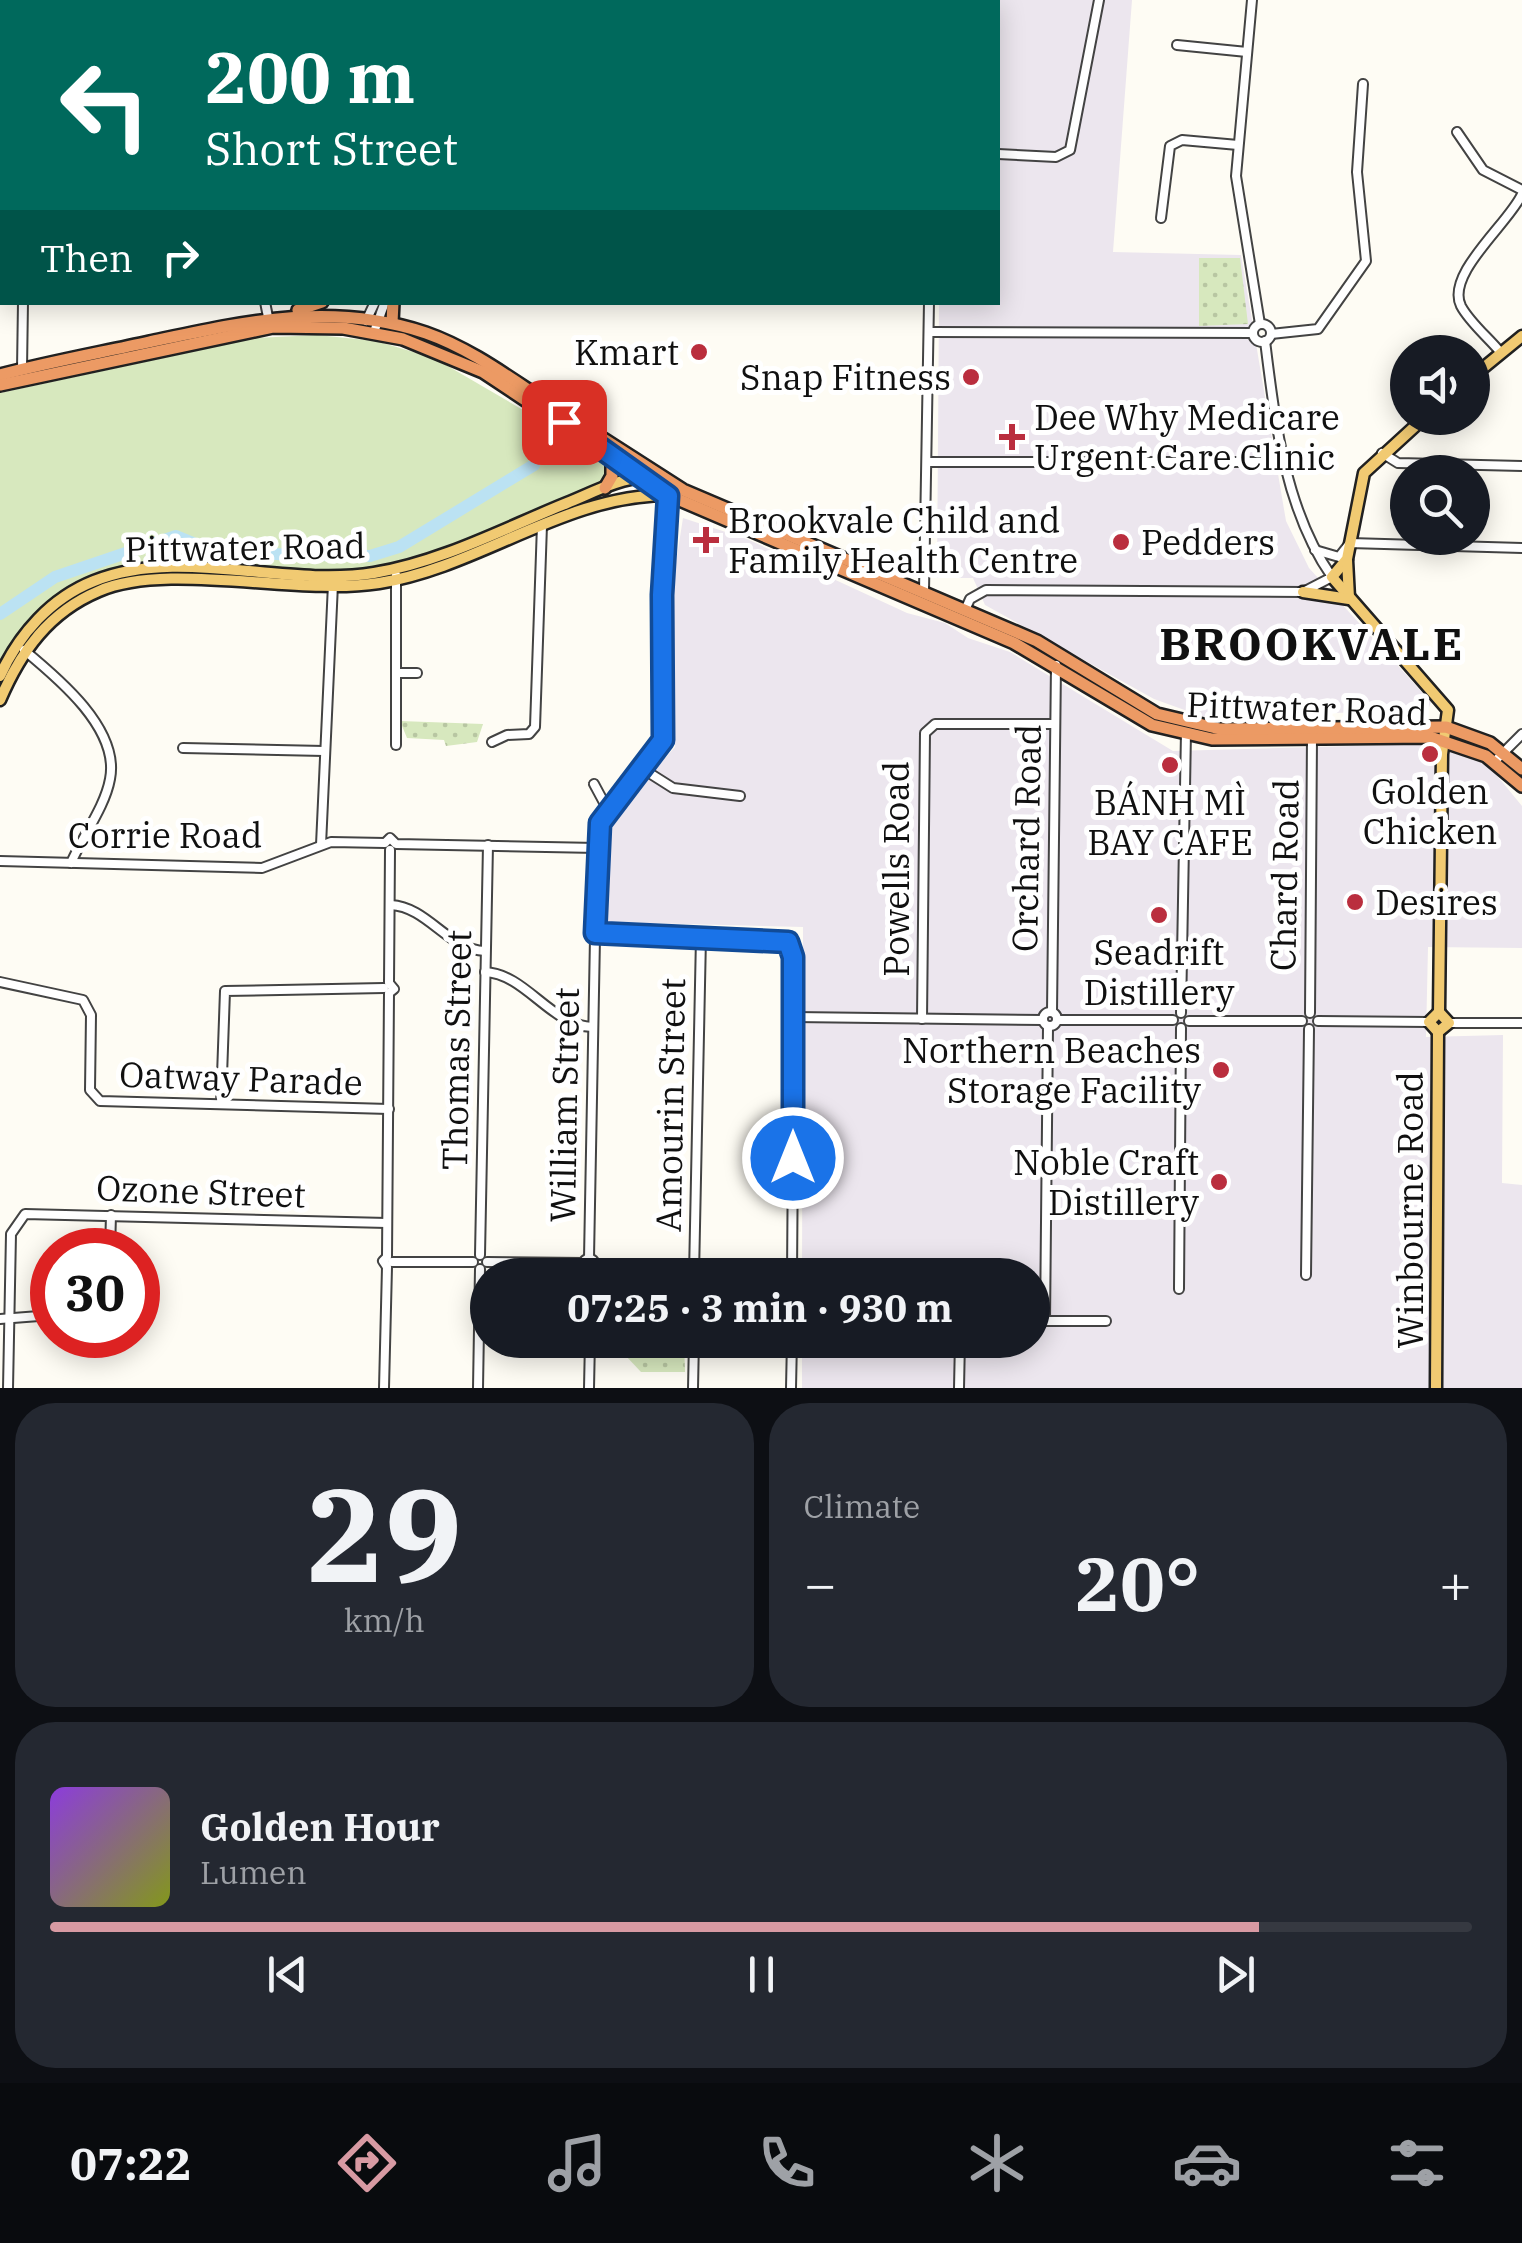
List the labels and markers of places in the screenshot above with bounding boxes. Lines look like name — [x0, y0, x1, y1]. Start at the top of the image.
place label: Kmart — [574, 329, 679, 375]
marker: Kmart — [688, 341, 710, 363]
place label: Snap Fitness — [740, 354, 951, 400]
marker: Snap Fitness — [960, 366, 982, 388]
pin — [522, 380, 607, 465]
place label: Dee Why Medicare Urgent Care Clinic — [1034, 394, 1340, 480]
marker: Dee Why Medicare Urgent Care Clinic — [999, 424, 1025, 450]
place label: Brookvale Child and Family Health Centre — [728, 497, 1078, 583]
place label: Pedders — [1141, 519, 1275, 565]
marker: Brookvale Child and Family Health Centre — [693, 527, 719, 553]
marker: Pedders — [1110, 531, 1132, 553]
marker: Golden Chicken — [1419, 743, 1441, 765]
marker: BÁNH MÌ BAY CAFE — [1159, 754, 1181, 776]
place label: Golden Chicken — [1363, 768, 1497, 854]
place label: BÁNH MÌ BAY CAFE — [1087, 779, 1253, 865]
place label: Desires — [1375, 879, 1498, 925]
marker: Desires — [1344, 891, 1366, 913]
marker: Seadrift Distillery — [1148, 904, 1170, 926]
place label: Seadrift Distillery — [1084, 929, 1235, 1015]
place label: Northern Beaches Storage Facility — [902, 1027, 1201, 1113]
marker: Northern Beaches Storage Facility — [1210, 1059, 1232, 1081]
place label: Noble Craft Distillery — [1013, 1139, 1199, 1225]
marker: Noble Craft Distillery — [1208, 1171, 1230, 1193]

